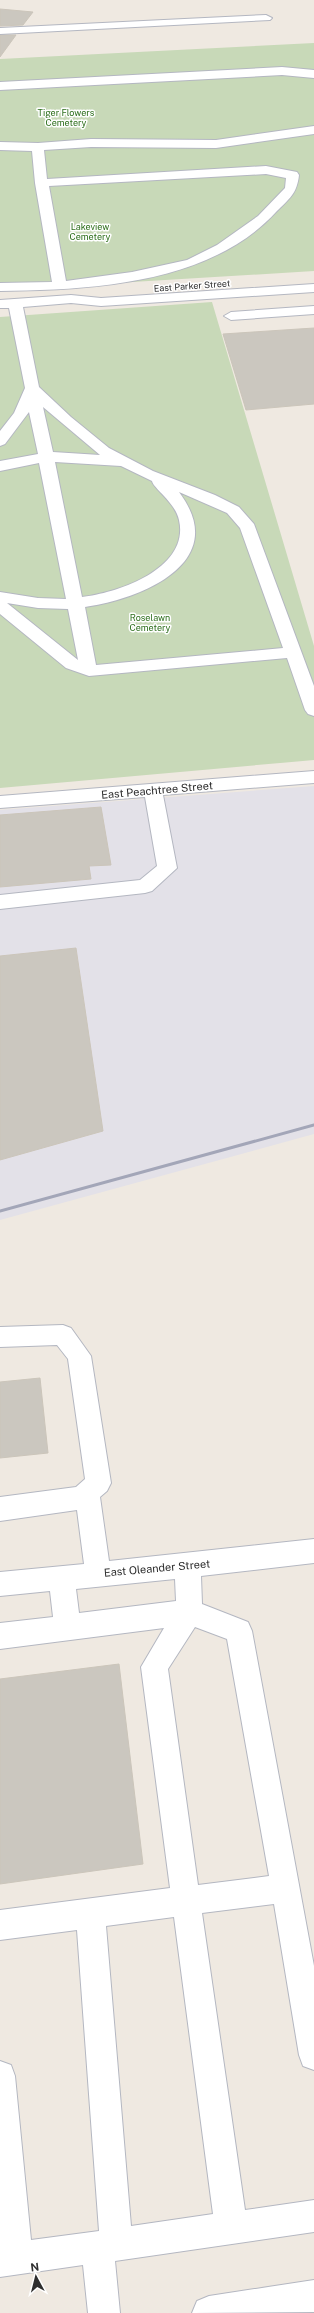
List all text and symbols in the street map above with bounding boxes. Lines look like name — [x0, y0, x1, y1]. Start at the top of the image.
park label: Tiger Flowers Cemetery — [38, 107, 95, 128]
park label: Lakeview Cemetery — [70, 221, 111, 242]
street label: East Parker Street — [153, 277, 231, 294]
park label: Roselawn Cemetery — [130, 612, 171, 633]
street label: East Peachtree Street — [101, 779, 213, 801]
street label: East Oleander Street — [103, 1557, 211, 1579]
north arrow — [16, 2257, 56, 2297]
text: N — [30, 2261, 40, 2274]

